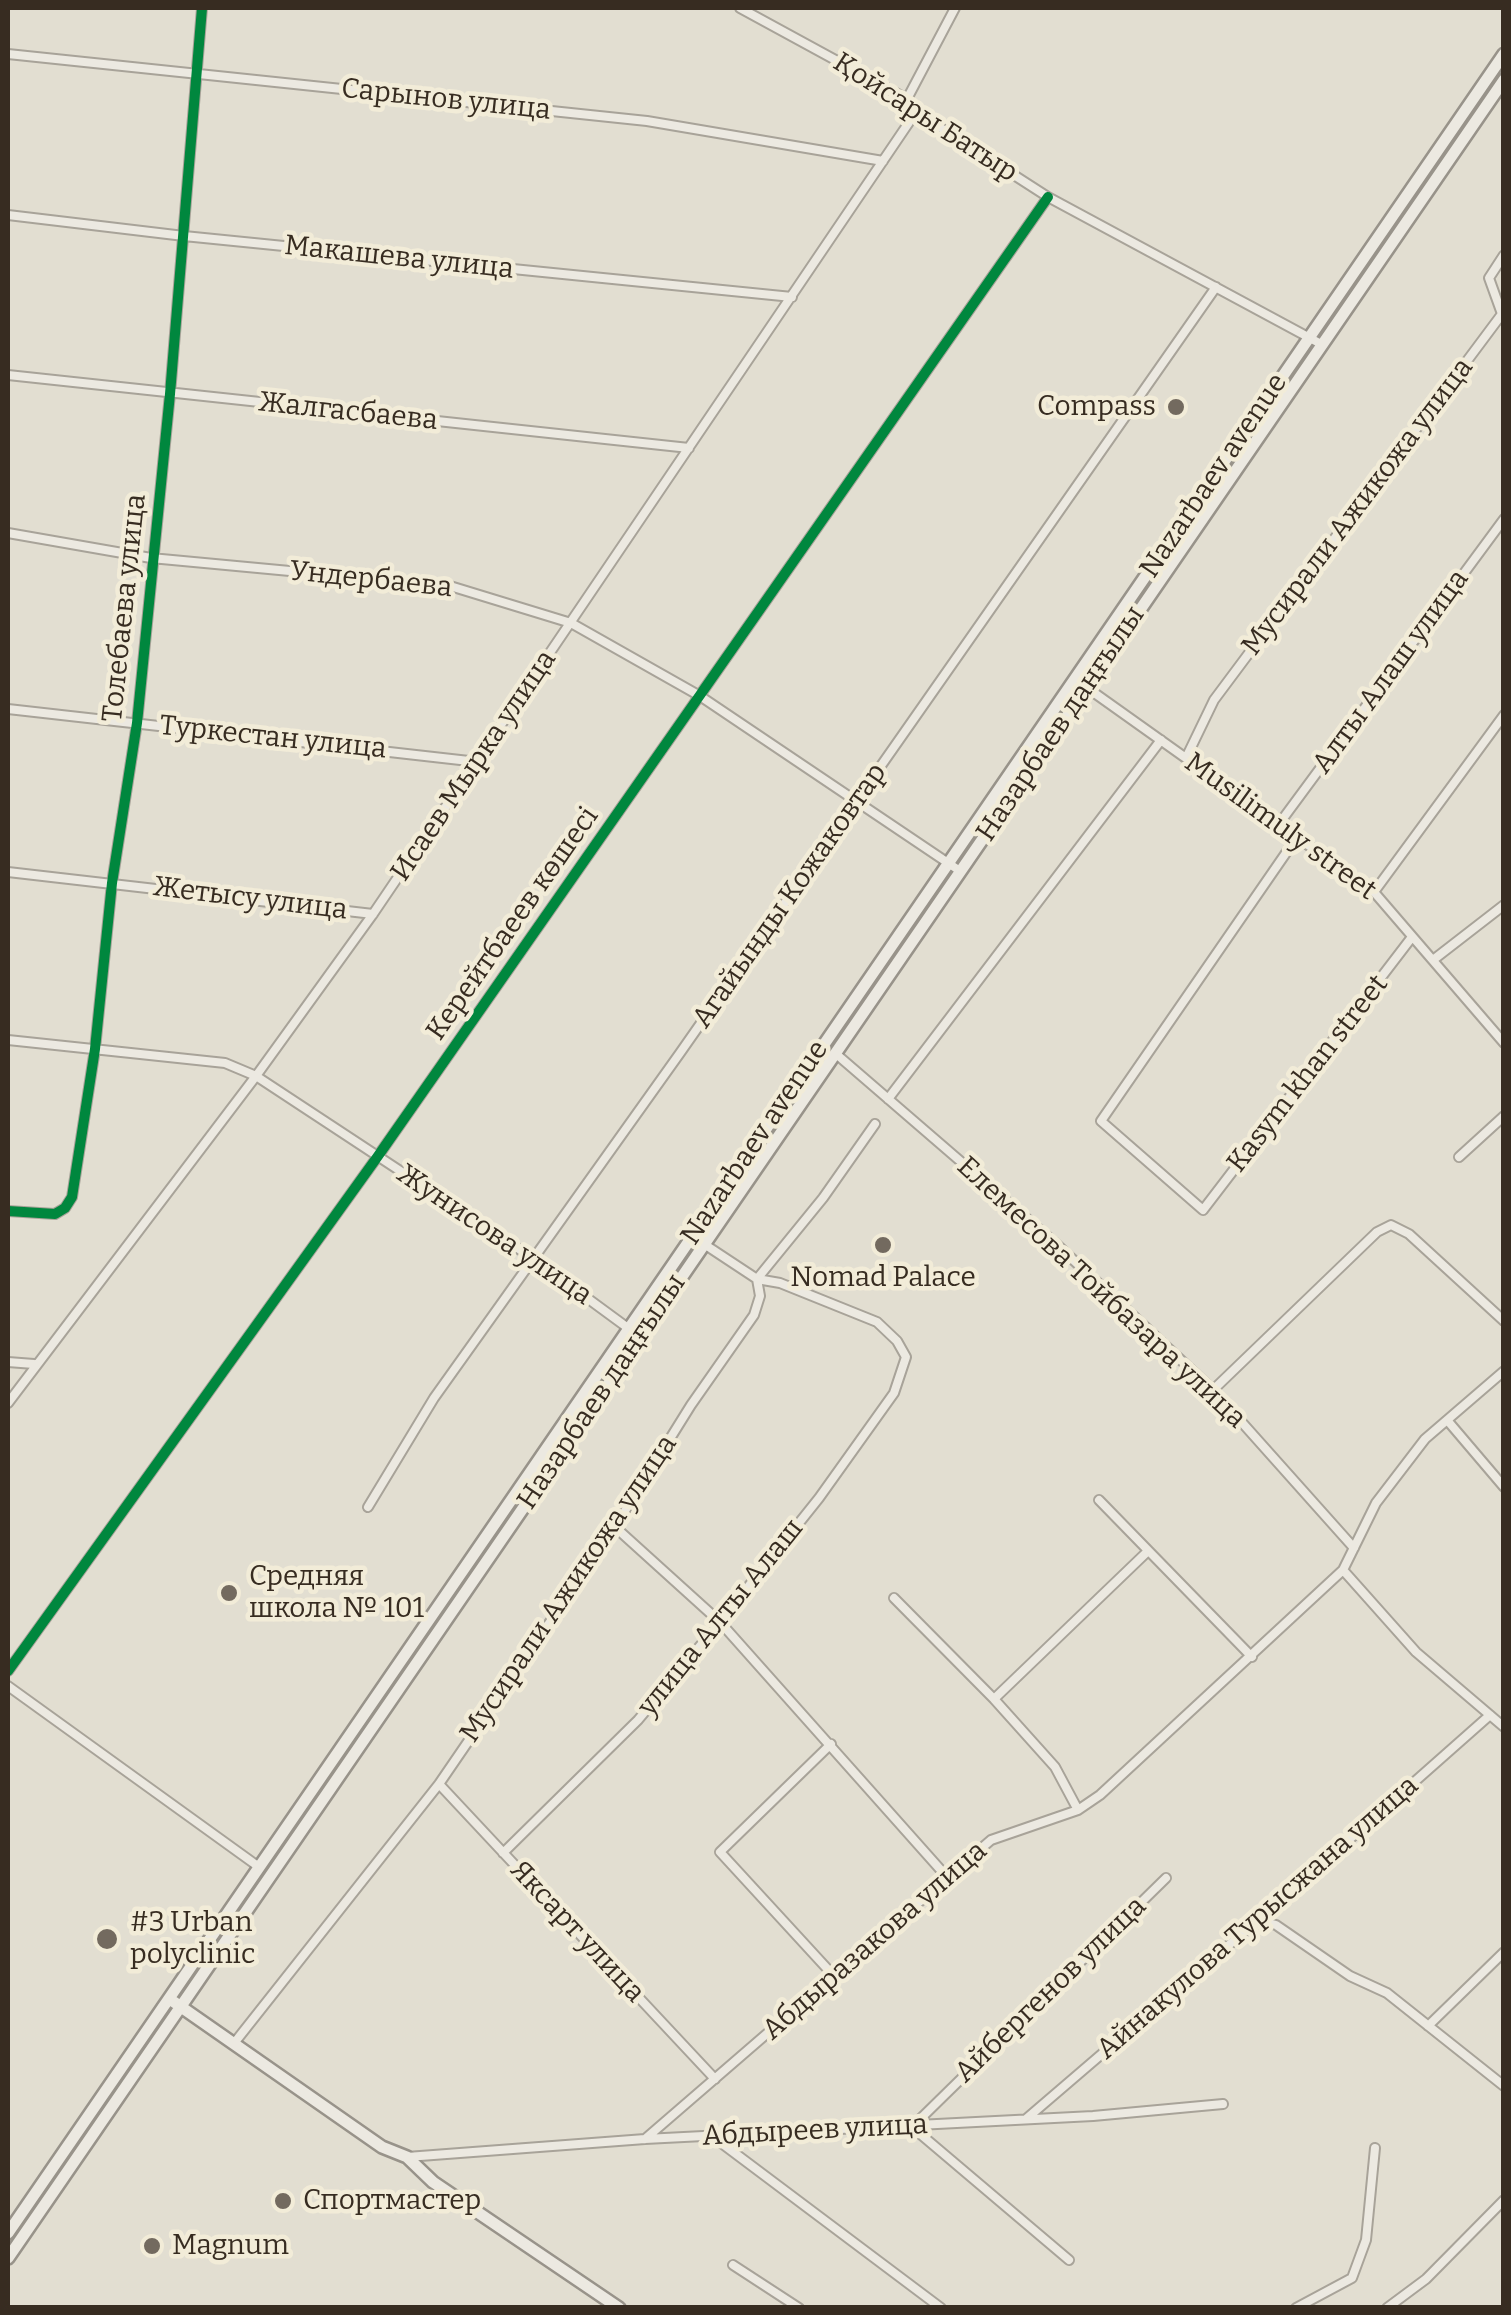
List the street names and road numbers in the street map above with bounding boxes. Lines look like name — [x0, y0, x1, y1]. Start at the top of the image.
street label: Қойсары Батыр — [827, 46, 1023, 190]
street label: Сарынов улица — [340, 72, 552, 128]
street label: Макашева улица — [283, 229, 515, 287]
street label: Мусирали Ажикожа улица — [1235, 352, 1481, 662]
street label: Nazarbaev avenue — [1133, 368, 1295, 584]
street label: Жалгасбаева — [257, 386, 439, 438]
street label: Толебаева улица — [96, 492, 154, 724]
street label: Ундербаева — [288, 555, 454, 605]
street label: Алты Алаш улица — [1306, 564, 1476, 780]
street label: Назарбаев даңғылы — [970, 600, 1152, 848]
street label: Исаев Мырка улица — [384, 644, 564, 888]
street label: Туркестан улица — [158, 709, 388, 767]
street label: Musilimuly street — [1178, 746, 1382, 908]
street label: Агайынды Кожаковтар — [686, 757, 894, 1035]
street label: Керейтбаеев көшесі — [420, 801, 606, 1047]
street label: Жетысу улица — [151, 870, 349, 928]
street label: Kasym khan street — [1221, 969, 1395, 1179]
street label: Nazarbaev avenue — [674, 1035, 836, 1251]
street label: Елемесова Тойбазара улица — [950, 1150, 1252, 1436]
street label: Жунисова улица — [390, 1157, 598, 1313]
street label: Назарбаев даңғылы — [511, 1268, 693, 1516]
street label: Мусирали Ажикожа улица — [454, 1429, 684, 1749]
street label: улица Алты Алаш — [631, 1513, 811, 1723]
street label: Айнакулова Турысжана улица — [1090, 1769, 1426, 2067]
street label: Абдыразакова улица — [756, 1834, 994, 2048]
street label: Яксарт улица — [503, 1854, 651, 2010]
street label: Айбергенов улица — [948, 1890, 1154, 2090]
street label: Абдыреев улица — [701, 2108, 929, 2154]

